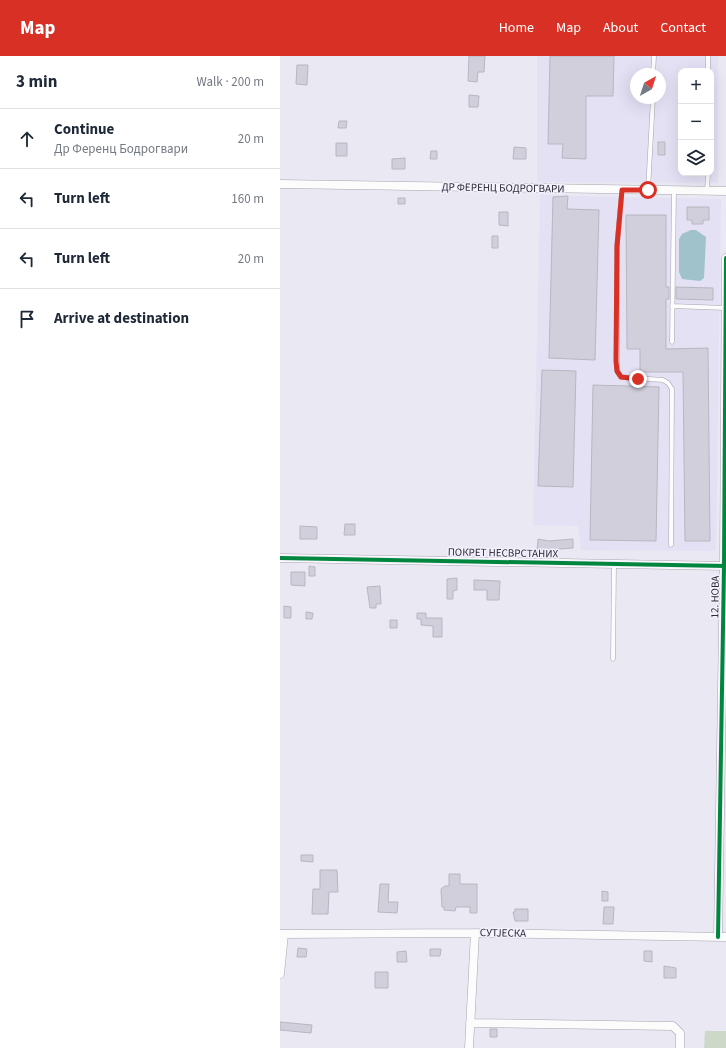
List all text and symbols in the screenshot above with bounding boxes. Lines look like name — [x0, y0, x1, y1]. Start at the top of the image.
text: Map — [20, 15, 55, 42]
text: Home — [499, 18, 534, 38]
text: Map — [556, 18, 581, 38]
text: About — [603, 18, 638, 38]
text: Contact — [660, 18, 706, 38]
north arrow — [630, 68, 666, 104]
map controls — [678, 68, 714, 176]
button: + — [678, 68, 714, 104]
text: 3 min — [16, 70, 57, 94]
text: Walk · 200 m — [196, 73, 264, 91]
button: − — [678, 104, 714, 140]
text: Continue — [54, 119, 114, 140]
icon: ahead — [16, 128, 38, 150]
text: 20 m — [238, 130, 264, 148]
text: Др Ференц Бодрогвари — [54, 140, 188, 158]
button: layers — [678, 140, 714, 176]
street label: ДР ФЕРЕНЦ БОДРОГВАРИ — [441, 179, 565, 197]
route start — [639, 181, 657, 199]
icon: left — [16, 188, 38, 210]
text: Turn left — [54, 188, 110, 209]
text: 160 m — [231, 190, 264, 208]
icon: left — [16, 248, 38, 270]
text: Turn left — [54, 248, 110, 269]
text: 20 m — [238, 250, 264, 268]
icon: arrive — [16, 308, 38, 330]
text: Arrive at destination — [54, 308, 189, 329]
route end — [629, 370, 647, 388]
street label: ПОКРЕТ НЕСВРСТАНИХ — [448, 545, 559, 561]
street label: 12. НОВА — [707, 575, 723, 619]
street label: СУТЈЕСКА — [480, 925, 526, 941]

